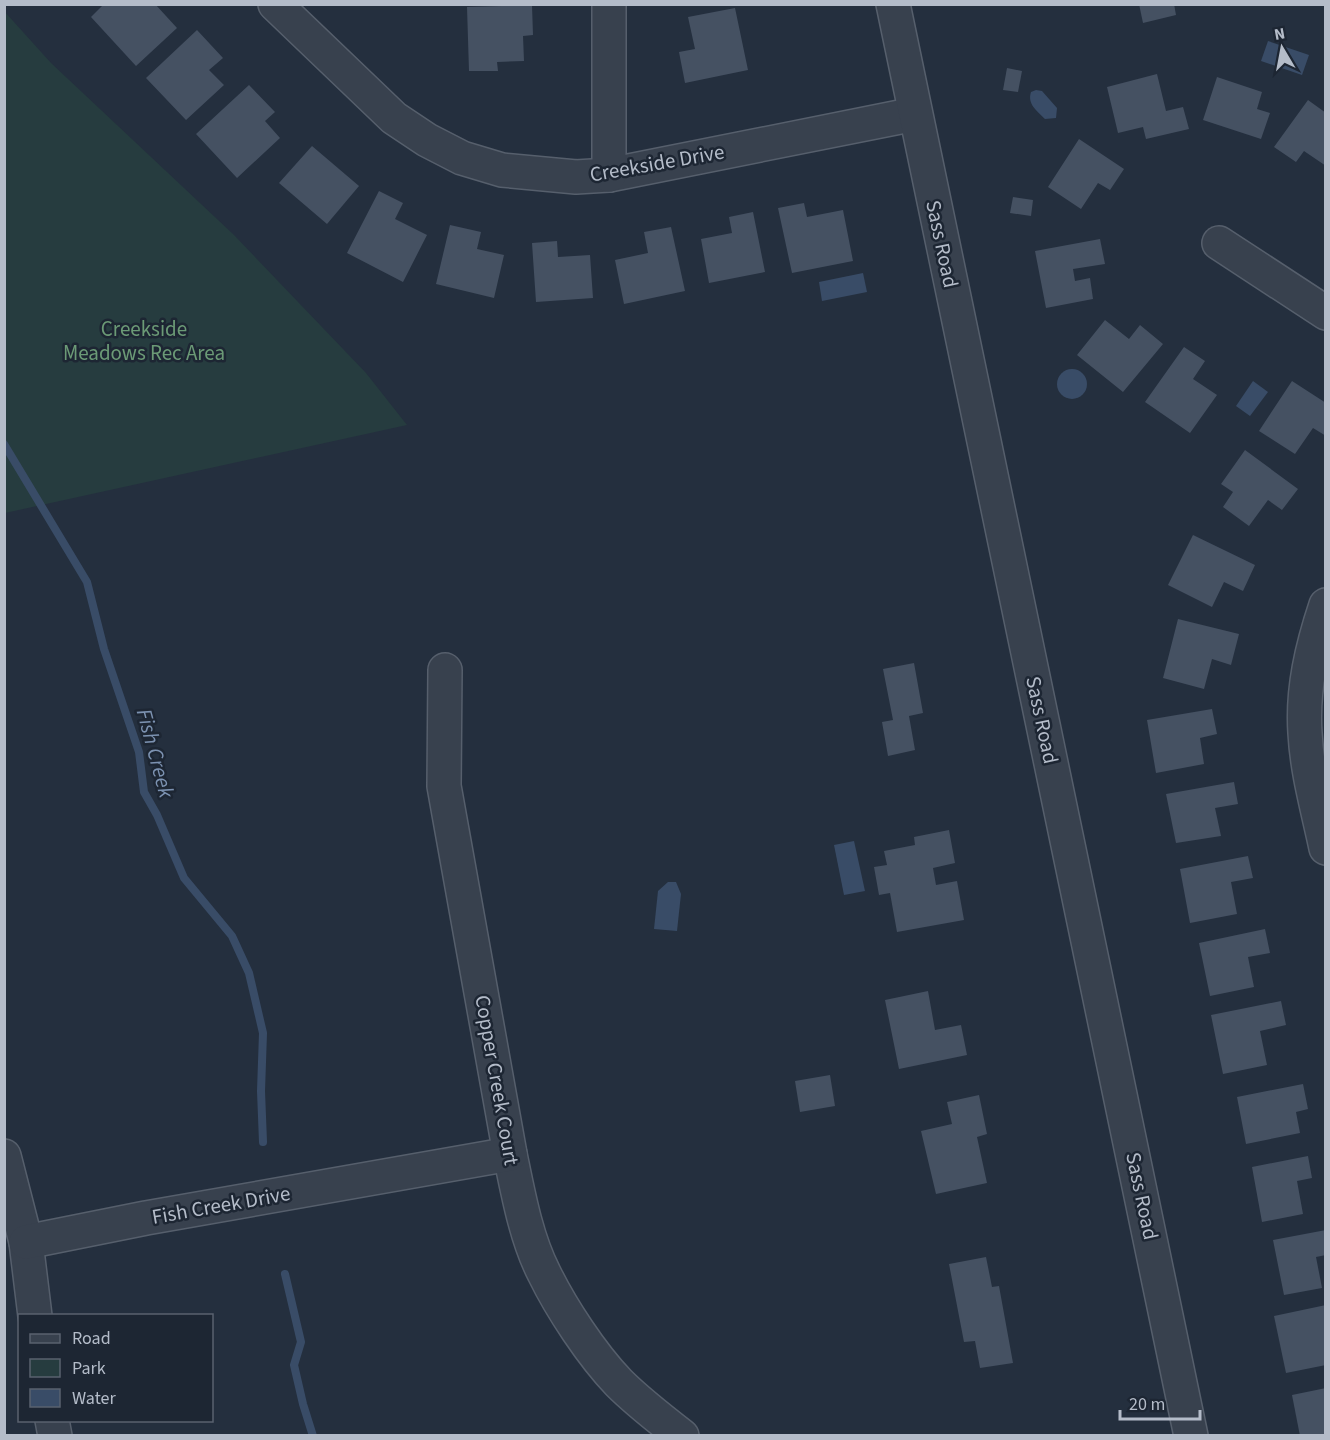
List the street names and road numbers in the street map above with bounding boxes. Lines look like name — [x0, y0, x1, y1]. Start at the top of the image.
street label: Creekside Drive — [587, 136, 727, 190]
street label: Sass Road — [918, 198, 966, 290]
street label: Sass Road — [1018, 674, 1066, 766]
street label: Copper Creek Court — [467, 993, 527, 1167]
street label: Sass Road — [1118, 1150, 1166, 1242]
street label: Fish Creek Drive — [149, 1178, 293, 1232]

